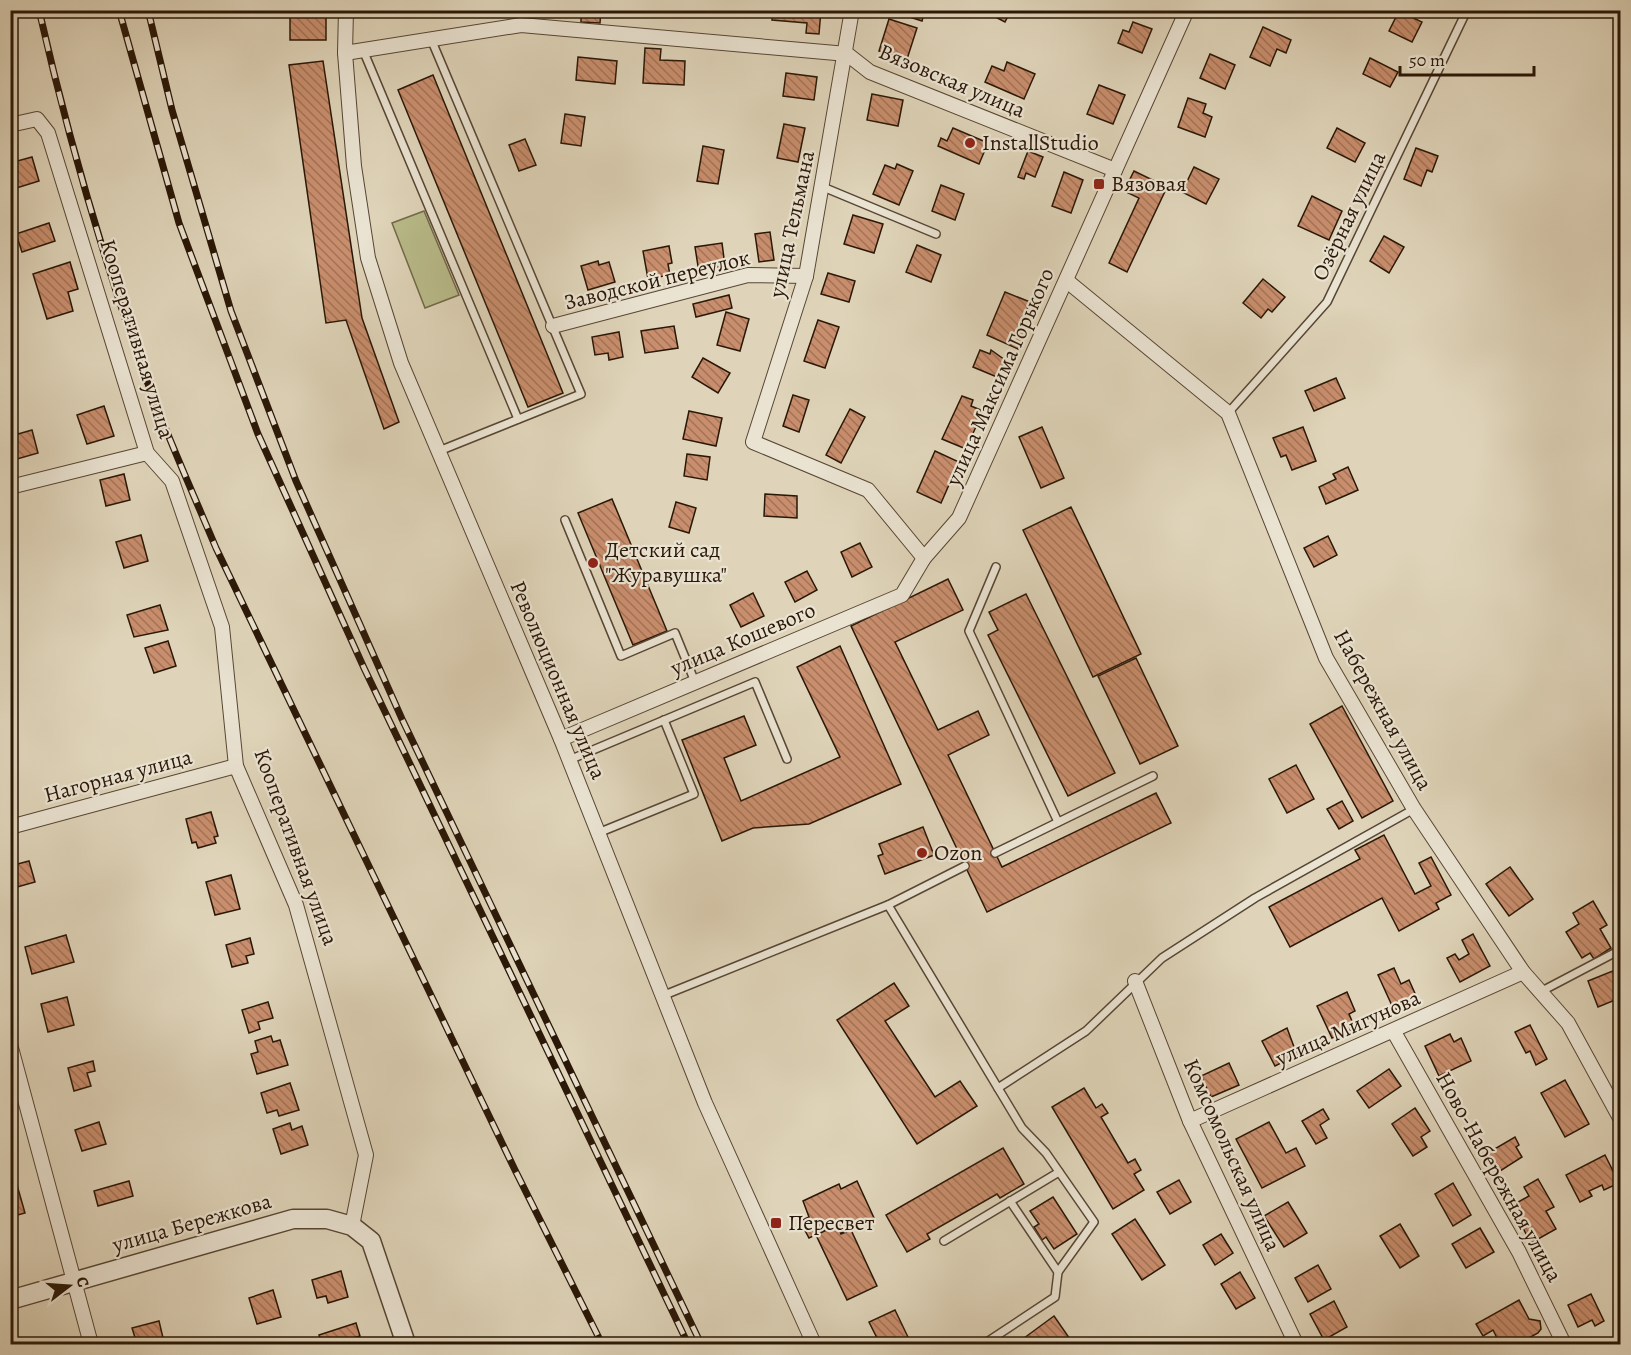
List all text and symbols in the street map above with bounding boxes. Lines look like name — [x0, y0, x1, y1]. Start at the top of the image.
street label: Вязовская улица — [874, 37, 1031, 126]
scale bar — [1400, 39, 1534, 77]
text: 50 m — [1409, 48, 1445, 72]
place label: InstallStudio — [982, 128, 1099, 158]
marker: InstallStudio — [963, 136, 977, 150]
street label: Озёрная улица — [1305, 146, 1394, 286]
street label: улица Тельмана — [762, 147, 822, 301]
place label: Вязовая — [1111, 169, 1187, 199]
marker: Вязовая — [1092, 177, 1106, 191]
street label: Кооперативная улица — [92, 236, 182, 443]
street label: Заводской переулок — [561, 242, 753, 318]
street label: улица Максима Горького — [938, 263, 1062, 492]
place label: Детский сад "Журавушка" — [605, 535, 727, 590]
marker: Детский сад "Журавушка" — [586, 556, 600, 570]
street label: Революционная улица — [503, 576, 614, 785]
street label: улица Кошевого — [665, 595, 820, 683]
street label: Набережная улица — [1326, 624, 1440, 797]
street label: Нагорная улица — [41, 742, 196, 810]
street label: Кооперативная улица — [246, 745, 346, 950]
place label: Ozon — [934, 838, 982, 868]
marker: Ozon — [915, 846, 929, 860]
street label: улица Мигунова — [1270, 982, 1426, 1074]
street label: Комсомольская улица — [1176, 1054, 1288, 1257]
street label: Ново-Набережная улица — [1429, 1066, 1570, 1288]
street label: улица Бережкова — [108, 1186, 276, 1260]
place label: Пересвет — [788, 1208, 875, 1238]
marker: Пересвет — [769, 1216, 783, 1230]
north arrow — [39, 1256, 99, 1316]
text: С — [70, 1274, 94, 1290]

